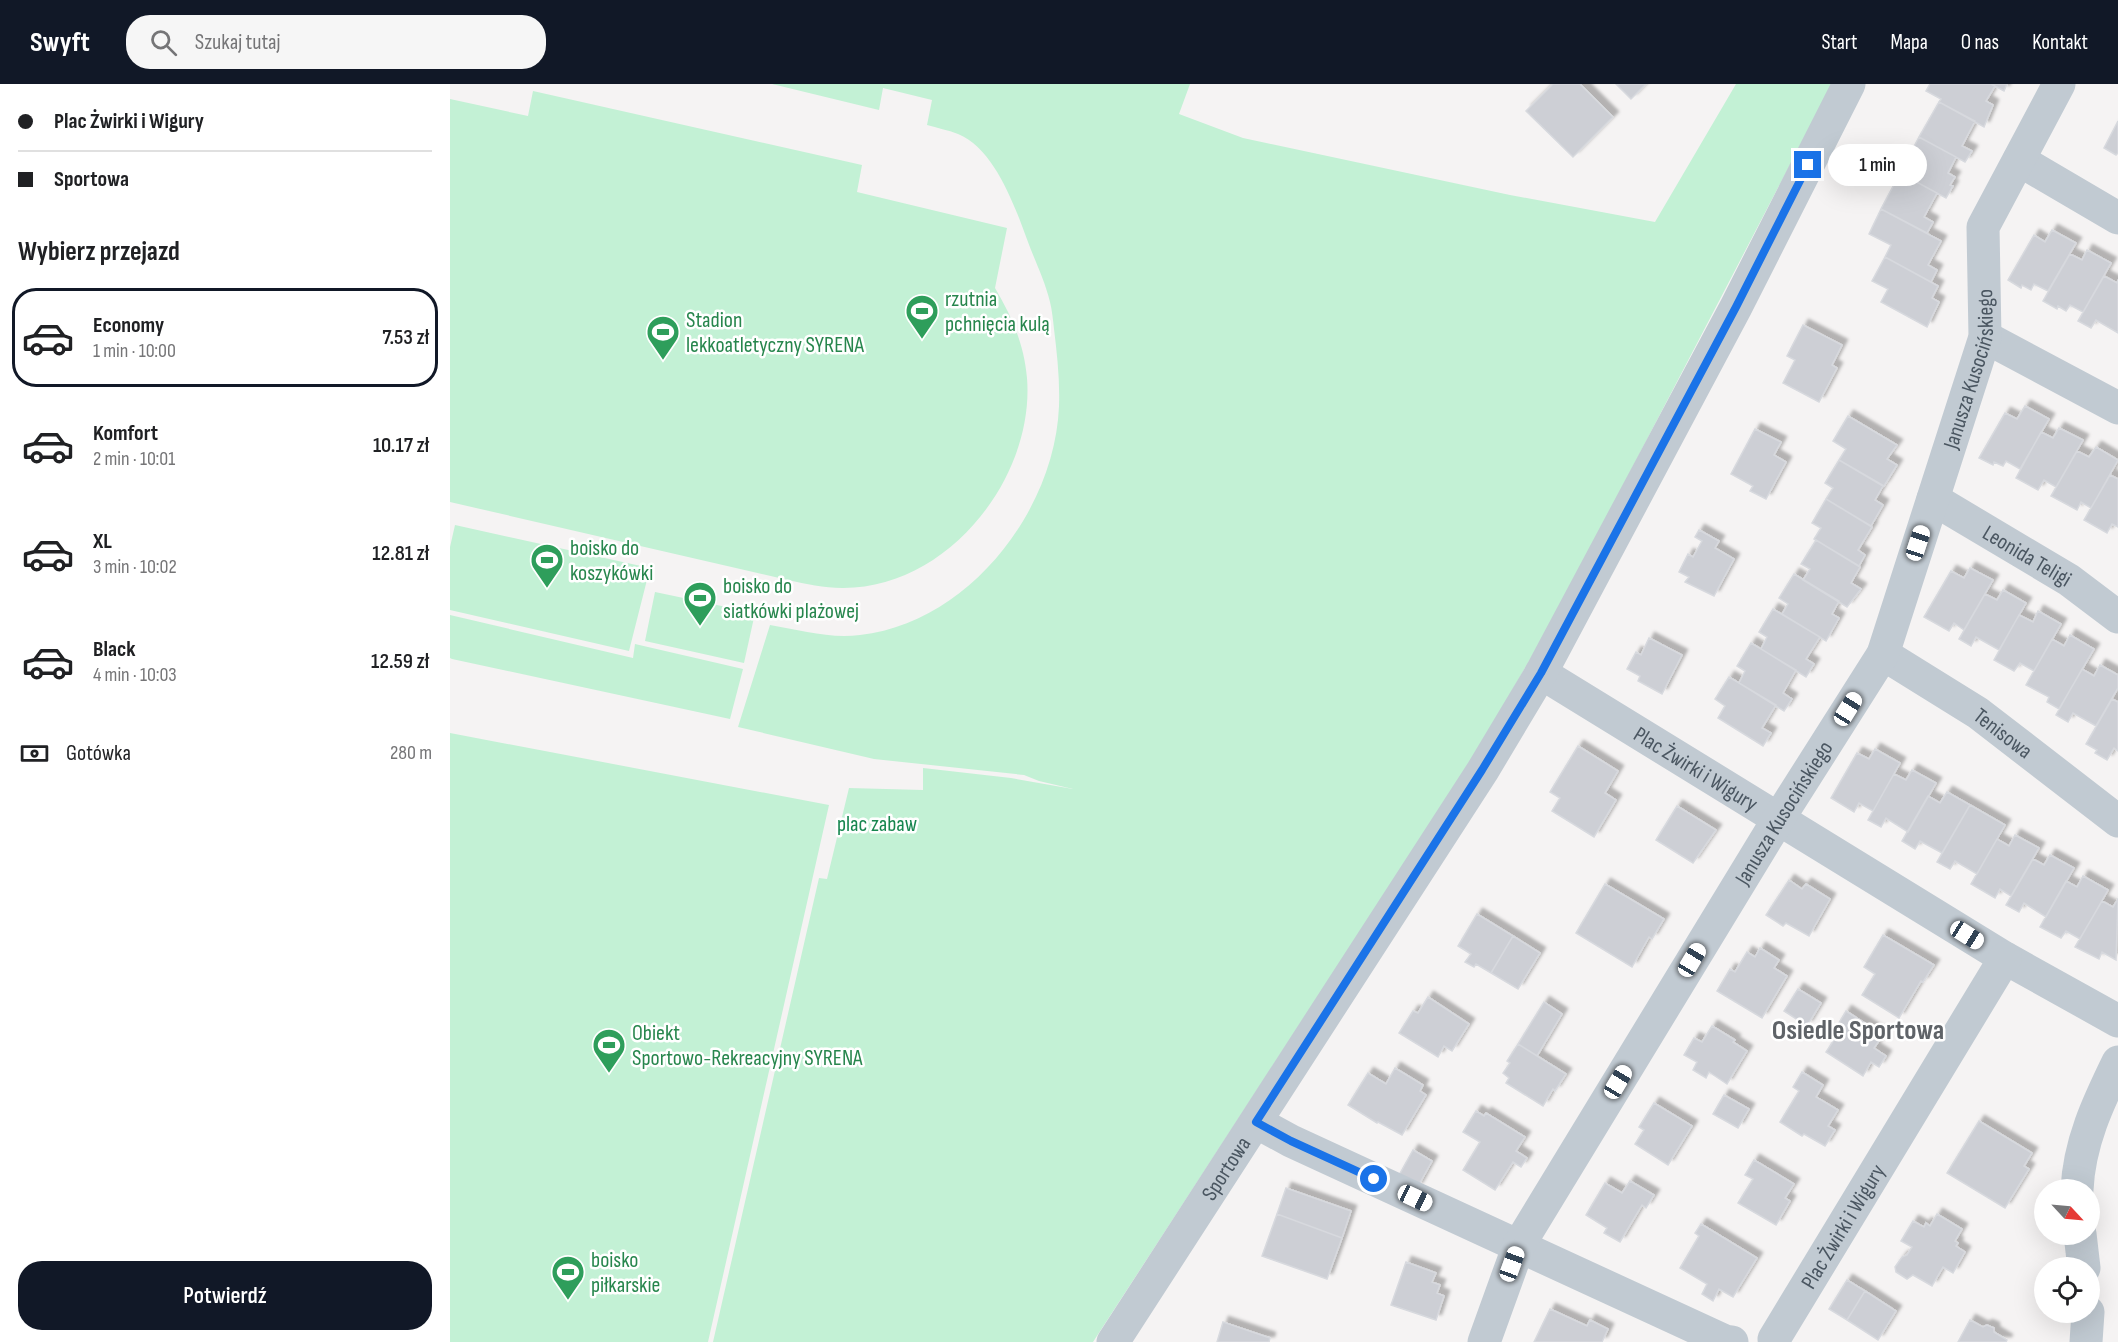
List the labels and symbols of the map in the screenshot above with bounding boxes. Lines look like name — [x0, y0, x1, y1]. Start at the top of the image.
callout: 1 min — [1829, 144, 1928, 186]
route end — [1794, 151, 1821, 178]
place label: rzutnia pchnięcia kulą — [945, 286, 1050, 338]
street label: Janusza Kusocińskiego — [1938, 289, 2000, 453]
sports icon: rzutnia pchnięcia kulą — [904, 293, 940, 340]
place label: Stadion lekkoatletyczny SYRENA — [686, 307, 864, 359]
sports icon: Stadion lekkoatletyczny SYRENA — [645, 314, 681, 361]
street label: Leonida Teligi — [1978, 520, 2076, 593]
car — [1904, 523, 1932, 563]
place label: boisko do koszykówki — [570, 535, 653, 587]
sports icon: boisko do koszykówki — [529, 542, 565, 589]
place label: boisko do siatkówki plażowej — [723, 573, 859, 625]
sports icon: boisko do siatkówki plażowej — [682, 580, 718, 627]
car — [1831, 689, 1865, 729]
street label: Tenisowa — [1968, 703, 2037, 765]
street label: Plac Żwirki i Wigury — [1628, 721, 1763, 818]
street label: Janusza Kusocińskiego — [1729, 736, 1839, 891]
park label: plac zabaw — [837, 811, 917, 838]
car — [1947, 918, 1987, 952]
car — [1675, 940, 1709, 980]
district label: Osiedle Sportowa — [1772, 1014, 1944, 1047]
place label: Obiekt Sportowo-Rekreacyjny SYRENA — [632, 1020, 863, 1072]
sports icon: Obiekt Sportowo-Rekreacyjny SYRENA — [591, 1027, 627, 1074]
car — [1601, 1062, 1635, 1102]
street label: Sportowa — [1196, 1132, 1257, 1206]
street label: Plac Żwirki i Wigury — [1796, 1159, 1892, 1294]
route start — [1360, 1165, 1387, 1192]
north arrow — [2034, 1179, 2100, 1245]
car — [1395, 1182, 1435, 1214]
car — [1497, 1244, 1527, 1284]
place label: boisko piłkarskie — [591, 1247, 660, 1299]
sports icon: boisko piłkarskie — [550, 1254, 586, 1301]

